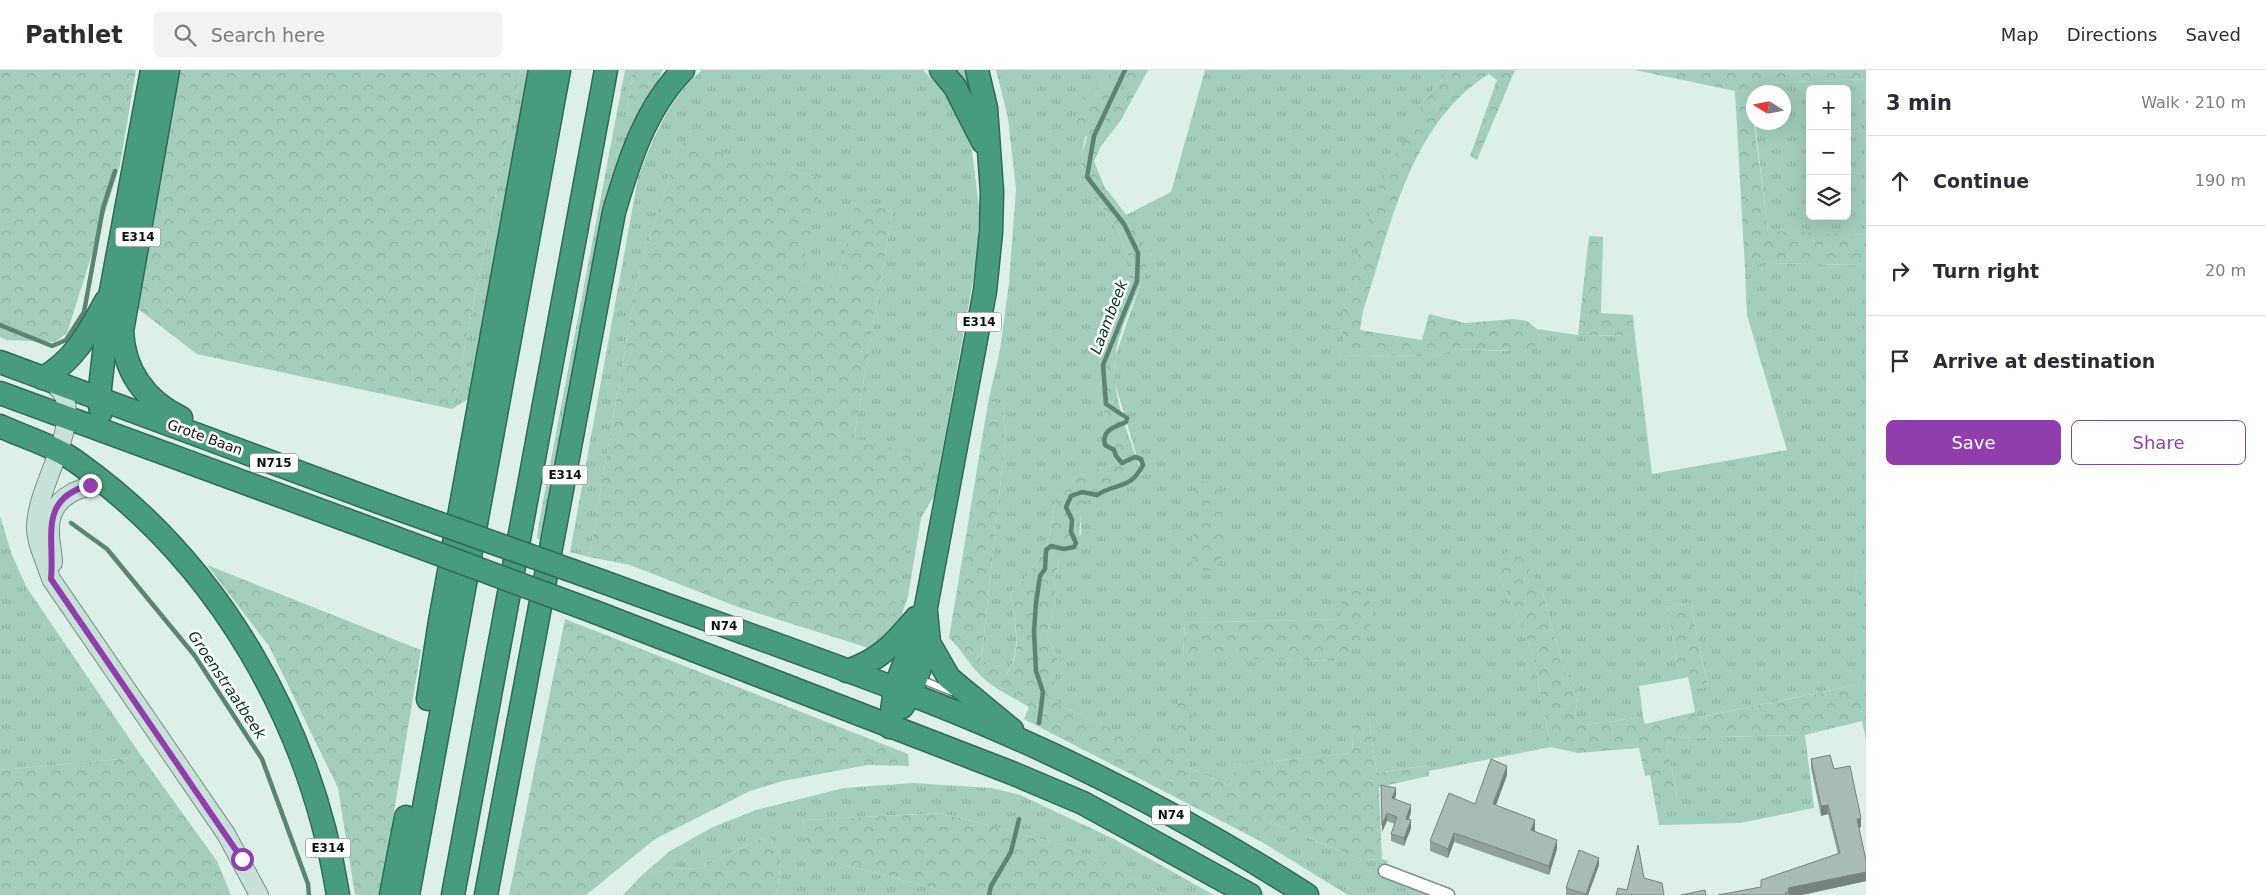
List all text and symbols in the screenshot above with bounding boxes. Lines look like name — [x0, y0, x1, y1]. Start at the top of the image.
search box — [153, 12, 503, 57]
text: Pathlet — [25, 21, 123, 49]
icon: search — [171, 21, 199, 49]
text: Search here — [211, 24, 325, 46]
text: Map — [2001, 24, 2039, 45]
text: Directions — [2067, 24, 2157, 45]
text: Saved — [2185, 24, 2241, 45]
north arrow — [1746, 85, 1791, 130]
map controls — [1806, 85, 1851, 220]
button: + — [1806, 85, 1851, 130]
text: 3 min — [1886, 91, 1952, 115]
text: Walk · 210 m — [2141, 93, 2246, 112]
button: − — [1806, 130, 1851, 175]
icon: ahead — [1886, 167, 1914, 195]
text: Continue — [1933, 170, 2029, 192]
text: 190 m — [2195, 171, 2246, 190]
button: layers — [1806, 175, 1851, 220]
road number: E314 — [116, 228, 160, 246]
icon: right — [1886, 257, 1914, 285]
text: Turn right — [1933, 260, 2039, 282]
text: 20 m — [2205, 261, 2246, 280]
water label: Laambeek — [1087, 276, 1132, 357]
road number: E314 — [956, 312, 1002, 332]
icon: arrive — [1886, 347, 1914, 375]
text: Arrive at destination — [1933, 350, 2155, 372]
street label: Grote Baan — [165, 416, 245, 458]
button: Save — [1886, 420, 2061, 465]
button: Share — [2071, 420, 2246, 465]
road number: N715 — [250, 453, 298, 472]
road number: E314 — [542, 466, 588, 484]
route end — [79, 474, 102, 497]
road number: N74 — [705, 616, 743, 636]
water label: Groenstraatbeek — [184, 628, 271, 744]
road number: N74 — [1152, 806, 1190, 824]
road number: E314 — [306, 838, 350, 858]
route start — [231, 848, 254, 871]

